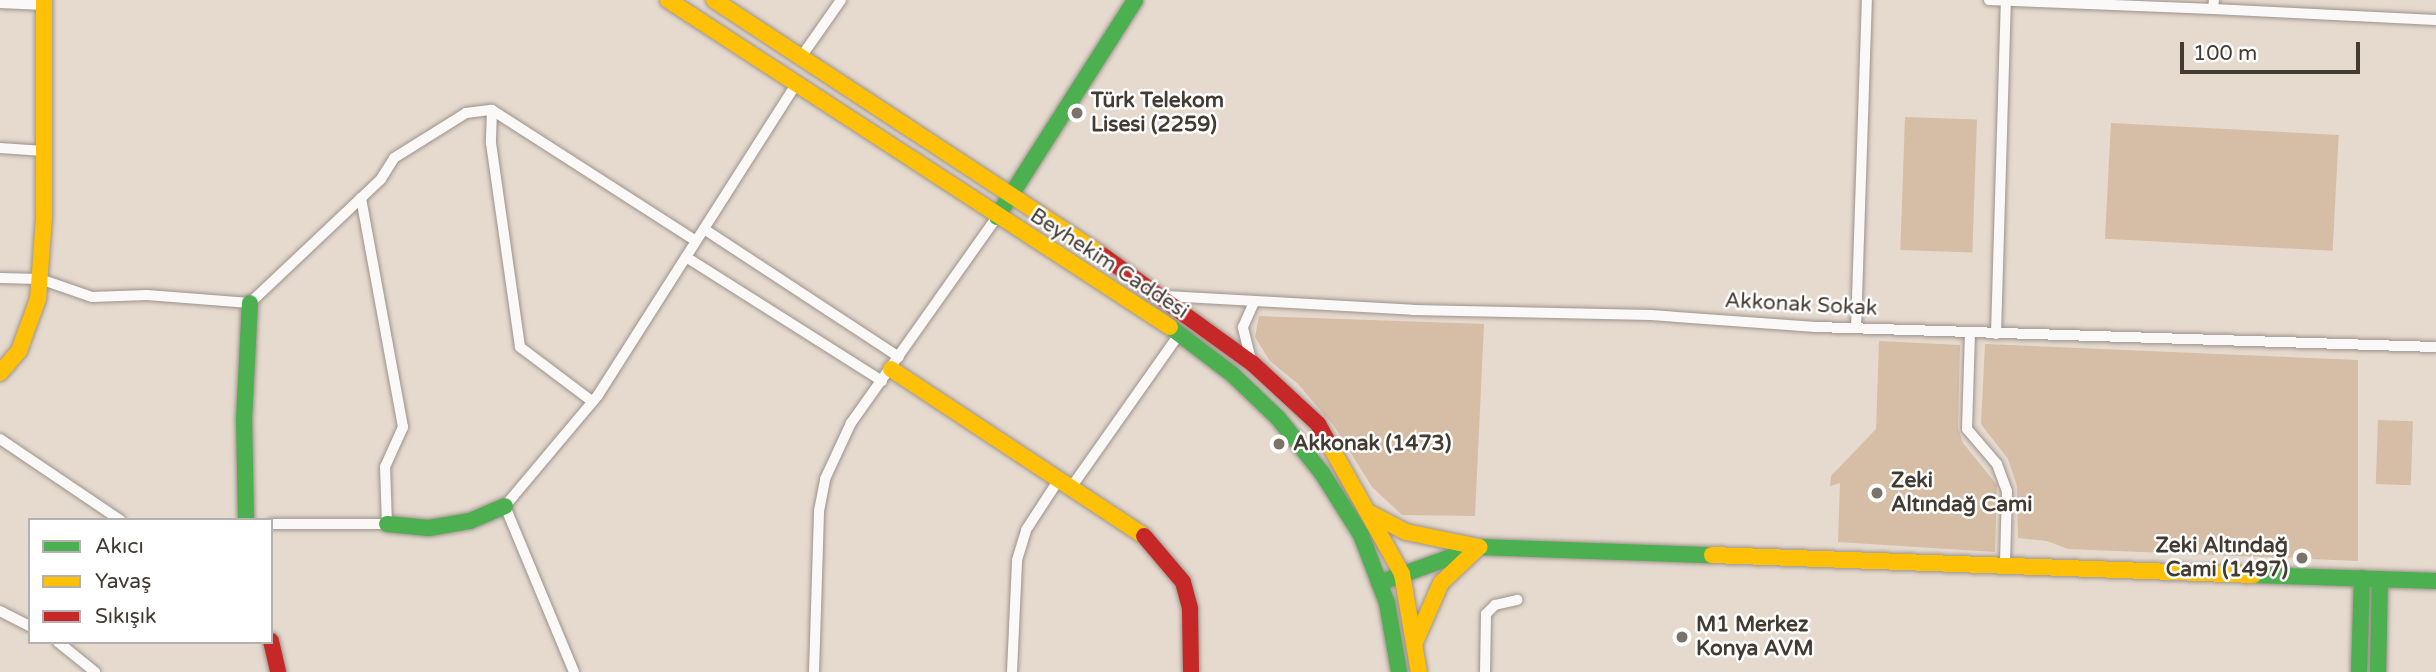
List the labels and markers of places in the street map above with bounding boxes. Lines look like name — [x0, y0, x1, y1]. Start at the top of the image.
place label: Türk Telekom Lisesi (2259) — [1091, 88, 1224, 138]
marker: Türk Telekom Lisesi (2259) — [1069, 105, 1085, 121]
place label: Akkonak (1473) — [1293, 431, 1451, 457]
marker: Akkonak (1473) — [1271, 436, 1287, 452]
place label: Zeki Altındağ Cami — [1891, 468, 2032, 518]
marker: Zeki Altındağ Cami — [1869, 485, 1885, 501]
place label: Zeki Altındağ Cami (1497) — [2155, 533, 2288, 583]
marker: Zeki Altındağ Cami (1497) — [2294, 550, 2310, 566]
place label: M1 Merkez Konya AVM — [1696, 612, 1813, 662]
marker: M1 Merkez Konya AVM — [1674, 629, 1690, 645]

